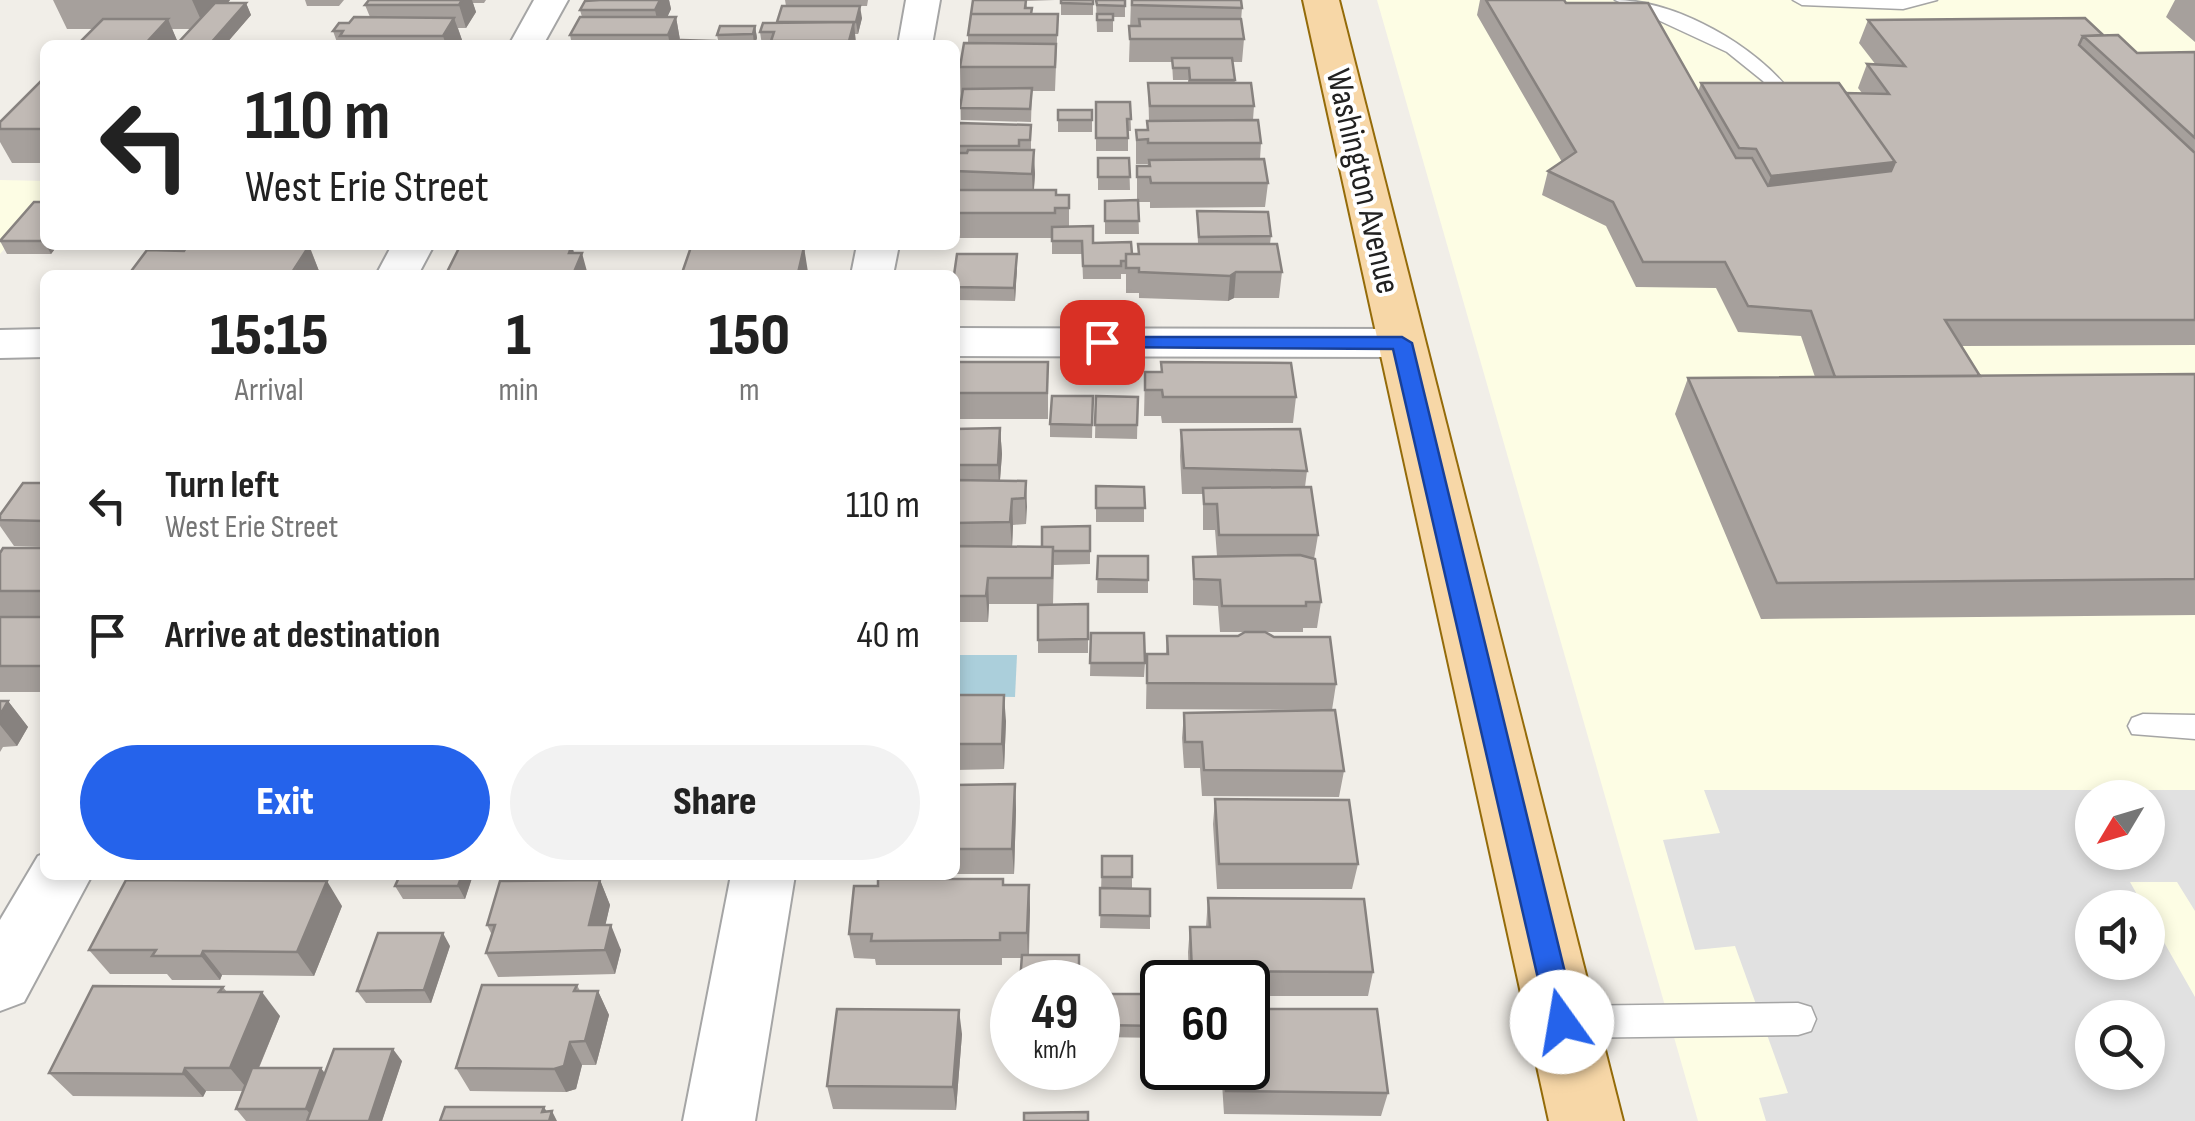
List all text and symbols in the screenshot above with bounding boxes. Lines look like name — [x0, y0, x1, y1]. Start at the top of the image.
street label: Washington Avenue — [1316, 65, 1409, 298]
text: 110 m — [245, 75, 391, 159]
icon: left — [80, 80, 210, 210]
text: West Erie Street — [245, 160, 489, 215]
text: 15:15 — [210, 300, 328, 372]
text: 1 — [506, 300, 531, 372]
text: 150 — [709, 300, 790, 372]
pin — [1060, 300, 1145, 385]
icon: arrive — [1075, 315, 1130, 370]
text: Arrival — [235, 371, 304, 410]
text: min — [498, 371, 539, 410]
text: m — [739, 371, 760, 410]
text: Turn left — [165, 463, 279, 508]
icon: left — [80, 478, 135, 533]
text: 110 m — [846, 483, 920, 528]
text: West Erie Street — [165, 508, 338, 547]
icon: arrive — [80, 608, 135, 663]
text: Arrive at destination — [165, 613, 440, 658]
text: 40 m — [857, 613, 920, 658]
button: Exit — [80, 745, 490, 860]
button: Share — [510, 745, 920, 860]
north arrow — [2075, 780, 2165, 870]
map controls — [2075, 780, 2165, 1090]
button: sound — [2075, 890, 2165, 980]
speed limit sign: 60 — [1140, 960, 1270, 1090]
position arrow — [1510, 970, 1614, 1074]
text: 49 — [1031, 983, 1079, 1043]
button: search — [2075, 1000, 2165, 1090]
text: km/h — [1033, 1035, 1077, 1066]

